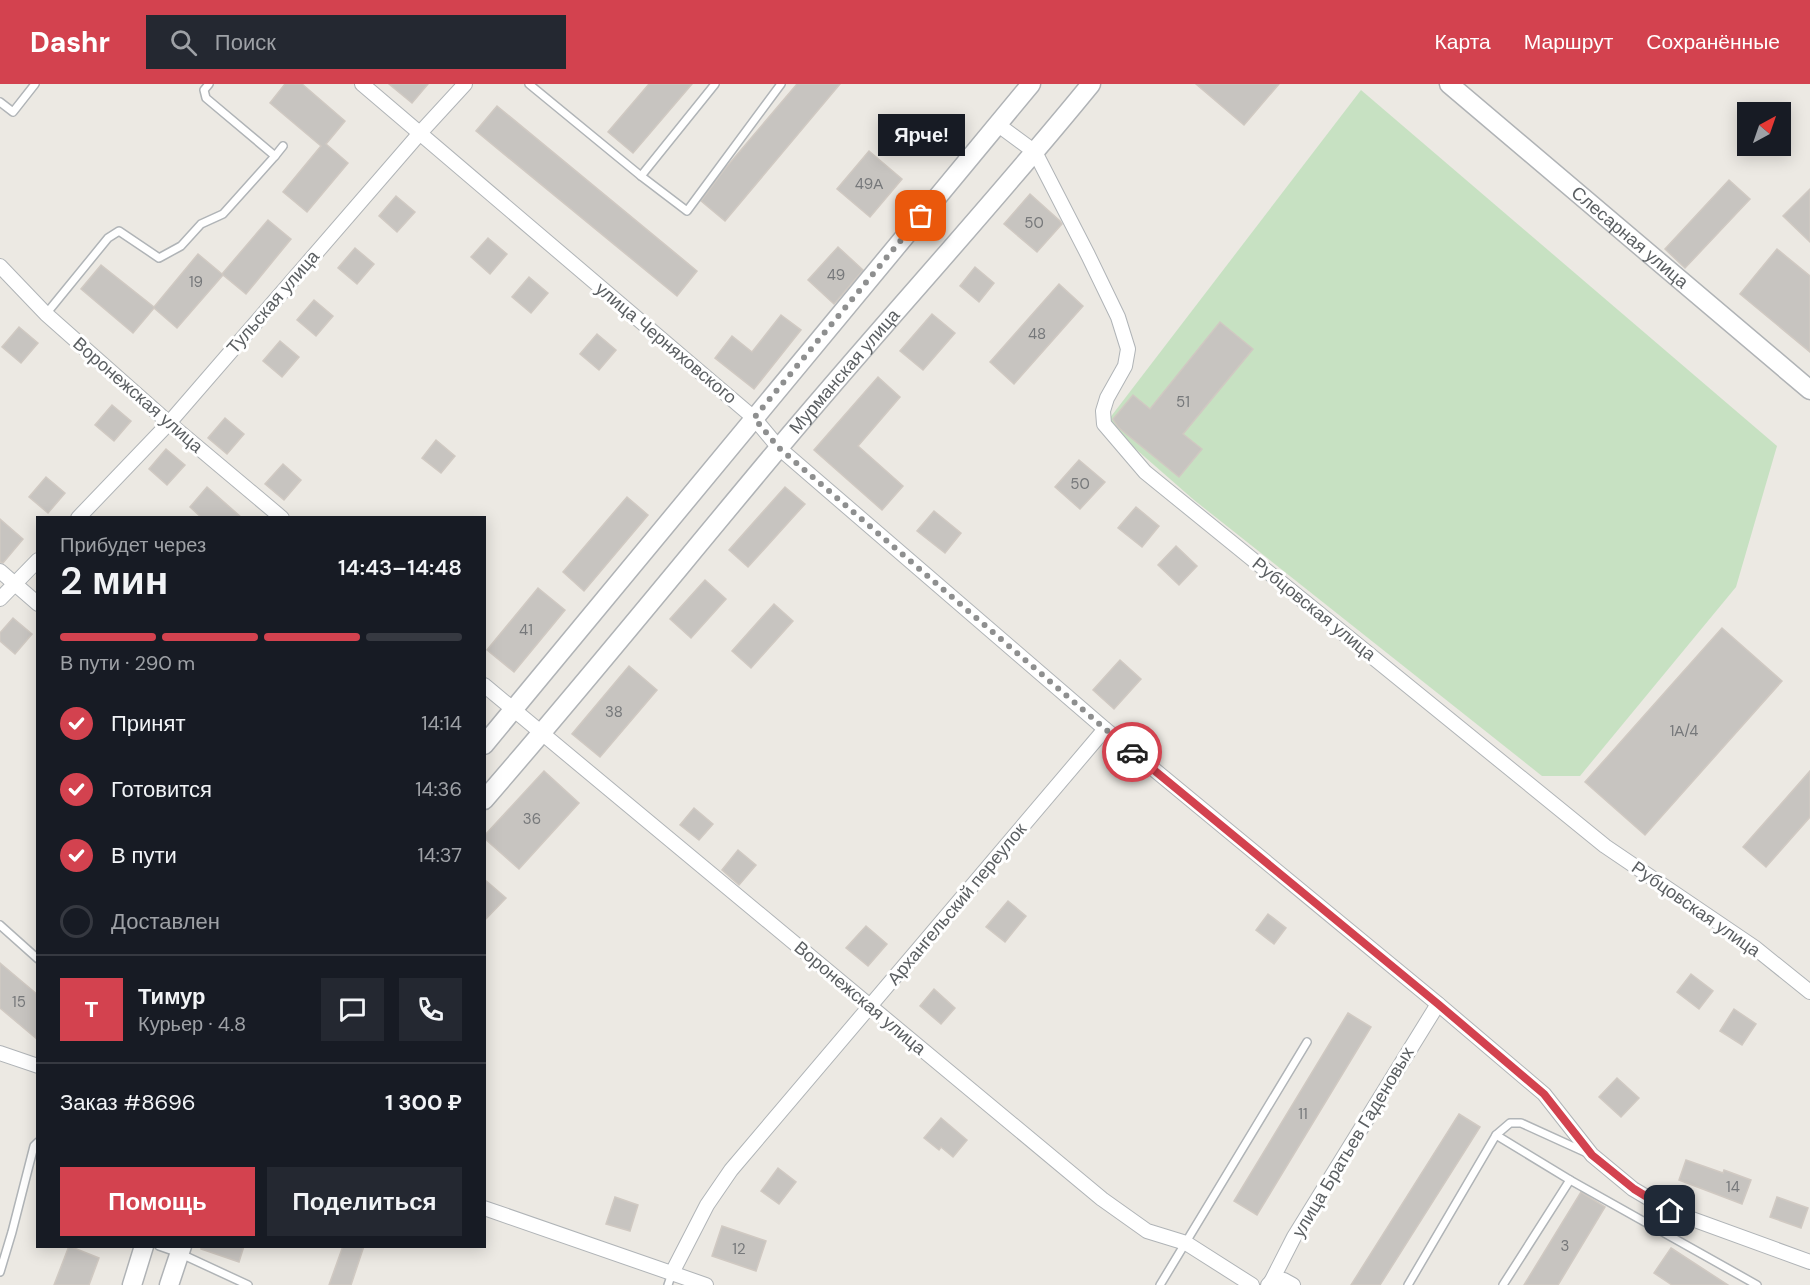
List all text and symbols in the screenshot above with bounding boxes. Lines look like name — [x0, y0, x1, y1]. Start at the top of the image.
search box — [146, 15, 566, 69]
text: Dashr — [30, 24, 110, 61]
icon: search — [167, 26, 200, 59]
text: Поиск — [215, 28, 276, 57]
text: Карта — [1435, 28, 1491, 56]
text: Маршрут — [1524, 28, 1613, 56]
text: Сохранённые — [1646, 28, 1780, 56]
north arrow — [1737, 102, 1791, 156]
map controls — [1737, 102, 1791, 156]
callout: Ярче! — [878, 114, 964, 156]
text: Ярче! — [894, 122, 949, 148]
house number: 49А — [855, 174, 883, 194]
street label: Слесарная улица — [1566, 181, 1694, 294]
pin — [895, 190, 946, 241]
icon: bag — [904, 199, 937, 232]
house number: 50 — [1024, 213, 1044, 233]
street label: Тульская улица — [221, 244, 325, 359]
house number: 49 — [827, 265, 845, 285]
house number: 19 — [189, 272, 203, 292]
street label: улица Черняховского — [590, 277, 742, 409]
street label: Мурманская улица — [784, 303, 906, 439]
house number: 48 — [1028, 324, 1046, 344]
street label: Воронежская улица — [68, 332, 209, 459]
house number: 51 — [1176, 392, 1190, 412]
house number: 50 — [1070, 474, 1090, 494]
text: Прибудет через — [60, 532, 206, 558]
street label: Рубцовская улица — [1247, 552, 1381, 667]
text: 14:43–14:48 — [338, 553, 462, 582]
text: 2 мин — [60, 555, 168, 606]
house number: 41 — [519, 620, 533, 640]
text: В пути · 290 m — [60, 650, 195, 676]
house number: 38 — [605, 702, 623, 722]
icon: check — [60, 707, 93, 740]
text: Принят — [111, 709, 185, 738]
text: 14:14 — [421, 710, 462, 736]
house number: 1А/4 — [1670, 721, 1698, 741]
courier — [1102, 722, 1162, 782]
icon: car — [1116, 736, 1149, 769]
icon: check — [60, 773, 93, 806]
text: Готовится — [111, 775, 212, 804]
text: 14:36 — [415, 776, 462, 802]
house number: 36 — [523, 809, 541, 829]
street label: Архангельский переулок — [882, 818, 1032, 990]
icon: check — [60, 839, 93, 872]
text: В пути — [111, 841, 177, 870]
text: 14:37 — [417, 842, 462, 868]
street label: Рубцовская улица — [1627, 855, 1766, 963]
text: Доставлен — [111, 907, 220, 936]
street label: Воронежская улица — [789, 936, 932, 1061]
button: chat — [321, 978, 384, 1041]
button: phone — [399, 978, 462, 1041]
text: Тимур — [138, 982, 206, 1011]
house number: 15 — [12, 992, 26, 1012]
text: Т — [85, 995, 98, 1024]
text: Курьер · 4.8 — [138, 1011, 246, 1037]
street label: улица Братьев Гаденовых — [1286, 1042, 1420, 1242]
text: Заказ #8696 — [60, 1088, 196, 1117]
text: 1 300 ₽ — [385, 1088, 462, 1117]
house number: 11 — [1298, 1104, 1308, 1124]
button: Помощь — [60, 1167, 255, 1236]
button: Поделиться — [267, 1167, 462, 1236]
house number: 14 — [1726, 1177, 1740, 1197]
pin — [1644, 1185, 1695, 1236]
icon: home — [1653, 1194, 1686, 1227]
house number: 3 — [1561, 1236, 1569, 1256]
house number: 12 — [732, 1239, 746, 1259]

